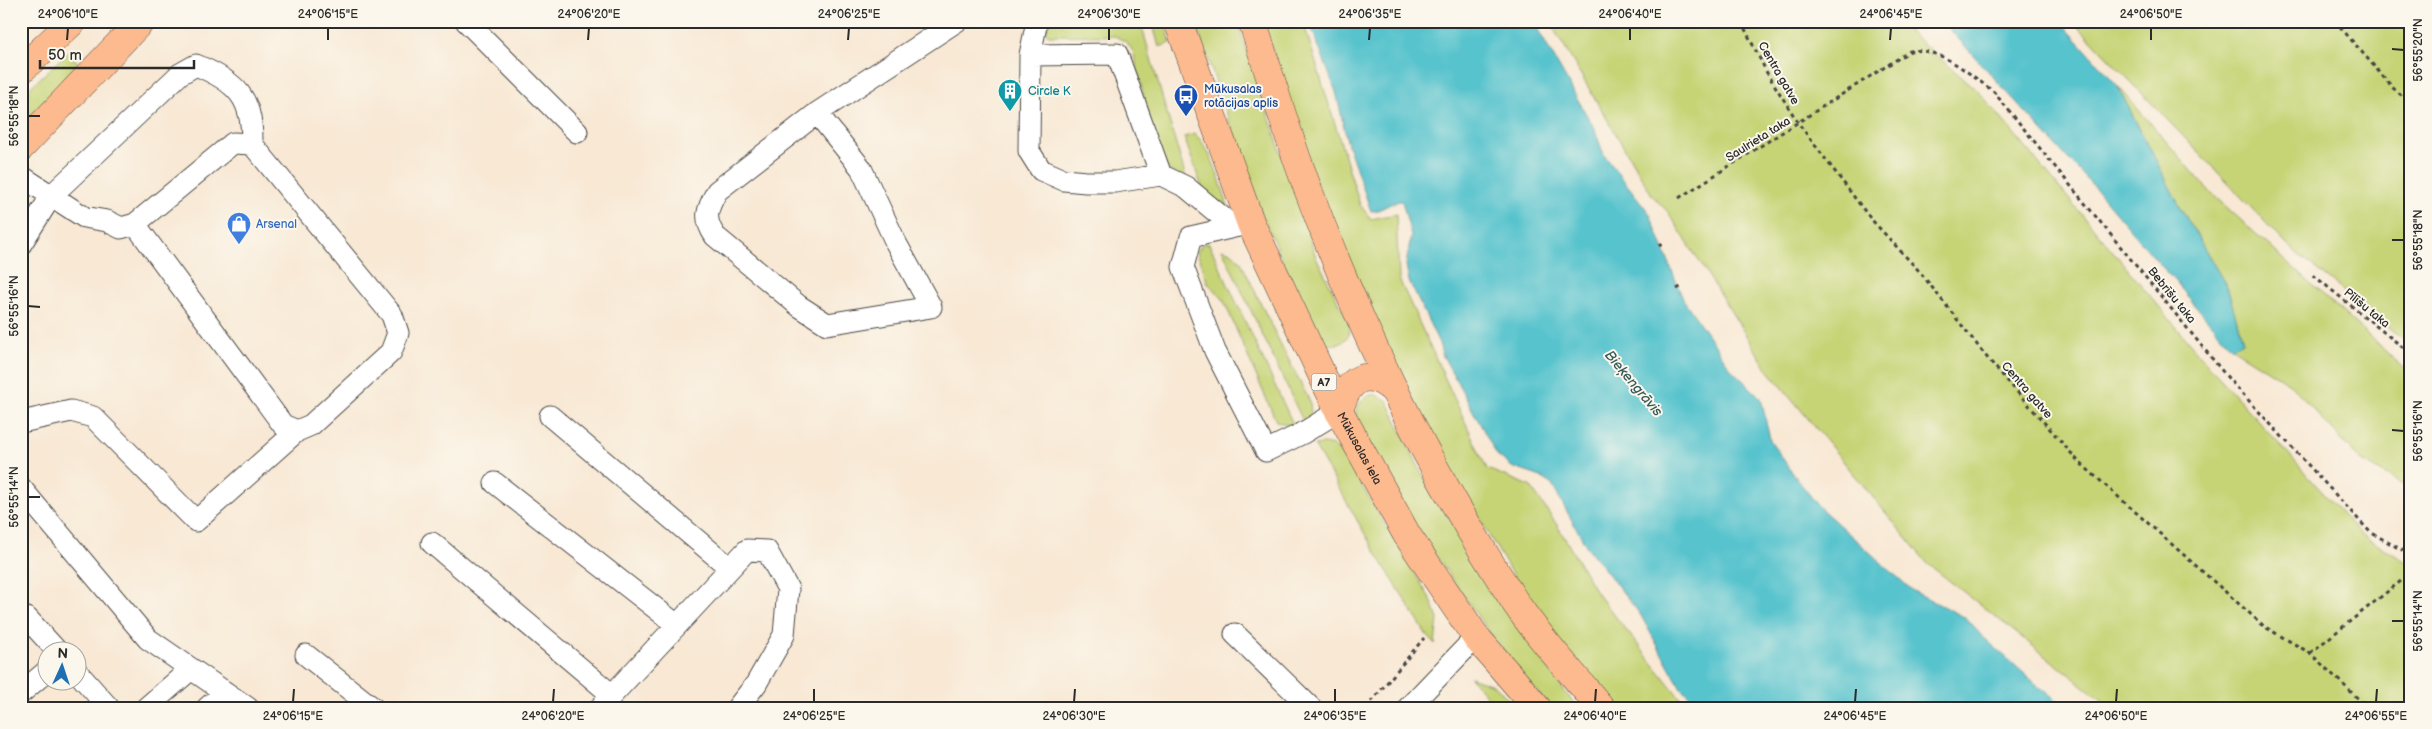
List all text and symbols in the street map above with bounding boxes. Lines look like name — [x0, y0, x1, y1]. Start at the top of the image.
text: 24°06'10"E — [38, 7, 98, 22]
text: 24°06'15"E — [298, 7, 358, 22]
text: 24°06'20"E — [558, 7, 621, 22]
text: 24°06'25"E — [818, 7, 880, 22]
text: 24°06'30"E — [1077, 7, 1141, 22]
text: 24°06'35"E — [1339, 7, 1402, 22]
text: 24°06'40"E — [1598, 7, 1662, 22]
text: 24°06'45"E — [1860, 7, 1923, 22]
text: 24°06'50"E — [2120, 7, 2182, 22]
text: 56°55'20"N — [2411, 18, 2426, 82]
scale bar — [40, 38, 194, 70]
street label: Centra gatve — [1754, 39, 1803, 107]
text: 50 m — [48, 46, 82, 65]
building icon: Circle K — [997, 78, 1023, 112]
place label: Mūkusalas rotācijas aplis — [1204, 82, 1278, 111]
bus stop icon: Mūkusalas rotācijas aplis — [1173, 83, 1199, 117]
place label: Circle K — [1028, 84, 1071, 99]
text: 56°55'18"N — [7, 85, 22, 147]
street label: Saulrieta taka — [1723, 113, 1794, 165]
text: 56°55'18"N — [2411, 209, 2426, 271]
shop icon: Arsenal — [226, 211, 252, 245]
place label: Arsenal — [256, 217, 297, 232]
street label: Bebrīšu taka — [2144, 264, 2199, 327]
text: 56°55'16"N — [7, 275, 22, 337]
street label: Pīlīšu taka — [2341, 285, 2393, 332]
water label: Bieķengrāvis — [1601, 347, 1666, 420]
street label: Centra gatve — [1998, 359, 2055, 422]
road number: A7 — [1312, 374, 1336, 391]
text: 56°55'16"N — [2411, 400, 2426, 462]
street label: Mūkusalas iela — [1333, 410, 1385, 488]
text: 56°55'14"N — [7, 466, 22, 528]
text: 56°55'14"N — [2411, 590, 2426, 652]
north arrow — [38, 642, 88, 692]
text: N — [57, 645, 68, 662]
text: 24°06'15"E — [263, 709, 323, 724]
text: 24°06'20"E — [522, 709, 585, 724]
text: 24°06'25"E — [783, 709, 845, 724]
text: 24°06'30"E — [1042, 709, 1106, 724]
text: 24°06'35"E — [1304, 709, 1367, 724]
text: 24°06'40"E — [1563, 709, 1627, 724]
text: 24°06'45"E — [1824, 709, 1887, 724]
text: 24°06'50"E — [2085, 709, 2147, 724]
text: 24°06'55"E — [2345, 709, 2407, 724]

